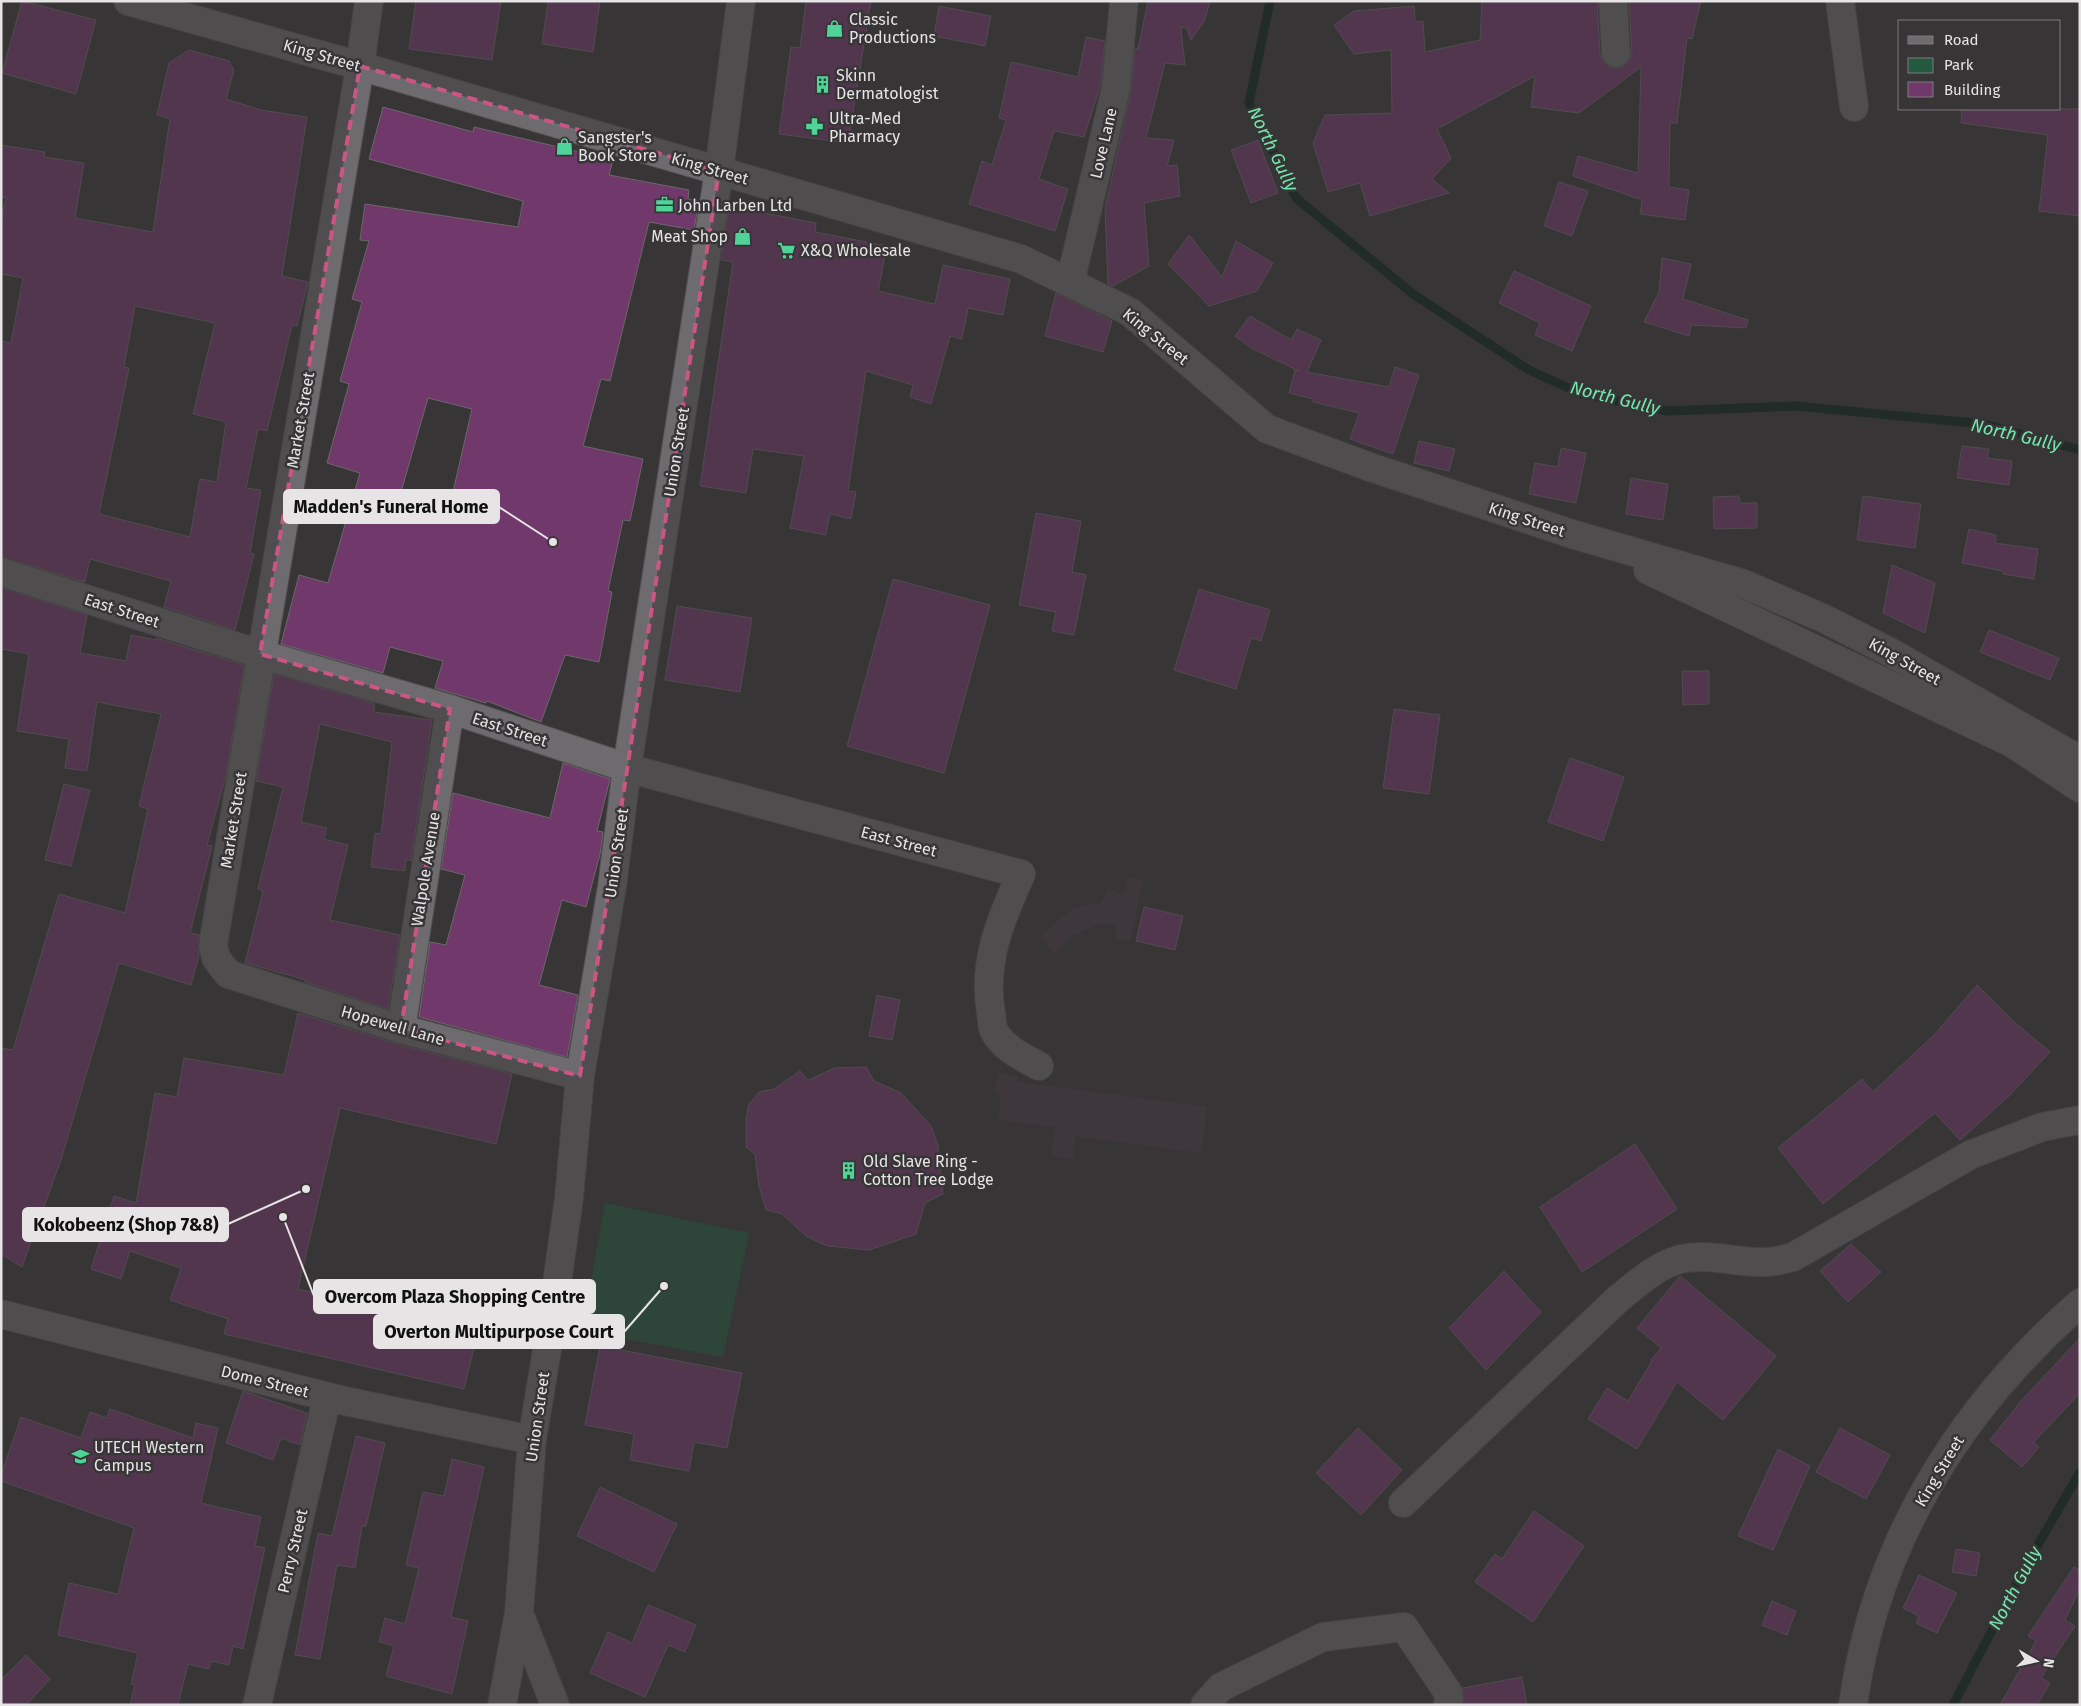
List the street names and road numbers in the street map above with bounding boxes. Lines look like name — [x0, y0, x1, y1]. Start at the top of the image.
street label: King Street — [281, 35, 363, 76]
street label: Love Lane — [1086, 106, 1121, 180]
street label: King Street — [669, 148, 751, 189]
street label: King Street — [1119, 304, 1193, 369]
street label: Market Street — [283, 370, 318, 470]
street label: Union Street — [660, 406, 693, 498]
street label: King Street — [1486, 498, 1568, 541]
street label: East Street — [82, 589, 162, 632]
street label: King Street — [1865, 634, 1944, 689]
street label: East Street — [470, 708, 550, 751]
street label: Market Street — [216, 770, 251, 870]
street label: Union Street — [601, 807, 632, 899]
street label: Walpole Avenue — [407, 811, 444, 928]
street label: East Street — [859, 822, 939, 861]
street label: Hopewell Lane — [339, 1002, 447, 1049]
street label: Dome Street — [219, 1361, 311, 1402]
street label: Union Street — [522, 1371, 553, 1463]
street label: King Street — [1911, 1432, 1968, 1510]
street label: Perry Street — [274, 1507, 311, 1595]

